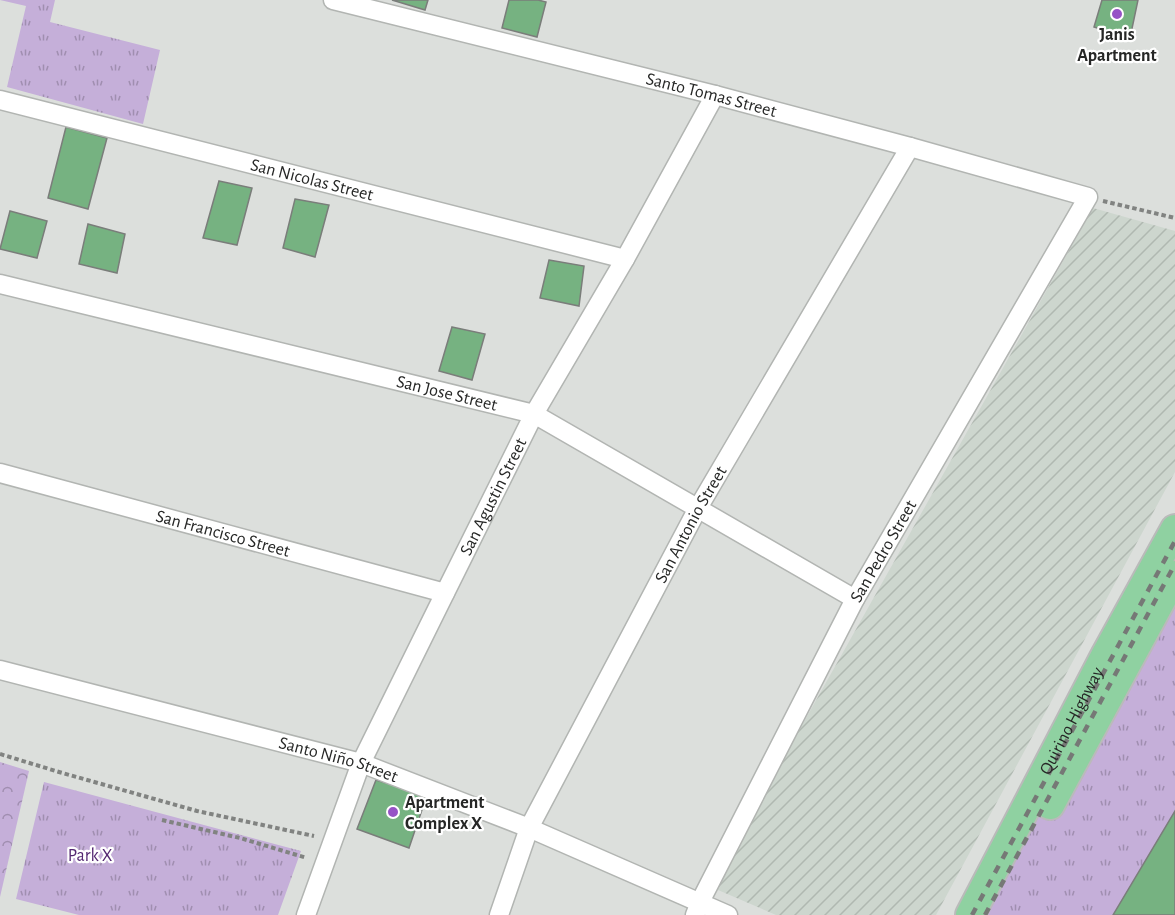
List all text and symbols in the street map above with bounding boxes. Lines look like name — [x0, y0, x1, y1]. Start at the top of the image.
marker: Janis Apartment — [1110, 7, 1124, 21]
place label: Janis Apartment — [1077, 26, 1157, 65]
street label: Santo Tomas Street — [644, 70, 779, 121]
street label: San Nicolas Street — [249, 156, 375, 205]
street label: San Jose Street — [395, 373, 499, 415]
street label: San Agustin Street — [457, 435, 531, 558]
street label: San Antonio Street — [652, 463, 731, 586]
street label: San Pedro Street — [847, 497, 920, 606]
street label: San Francisco Street — [154, 507, 292, 561]
street label: Quirino Highway — [1037, 664, 1108, 778]
street label: Santo Niño Street — [277, 734, 400, 786]
place label: Apartment Complex X — [405, 794, 484, 833]
marker: Apartment Complex X — [386, 805, 400, 819]
park label: Park X — [68, 847, 113, 865]

